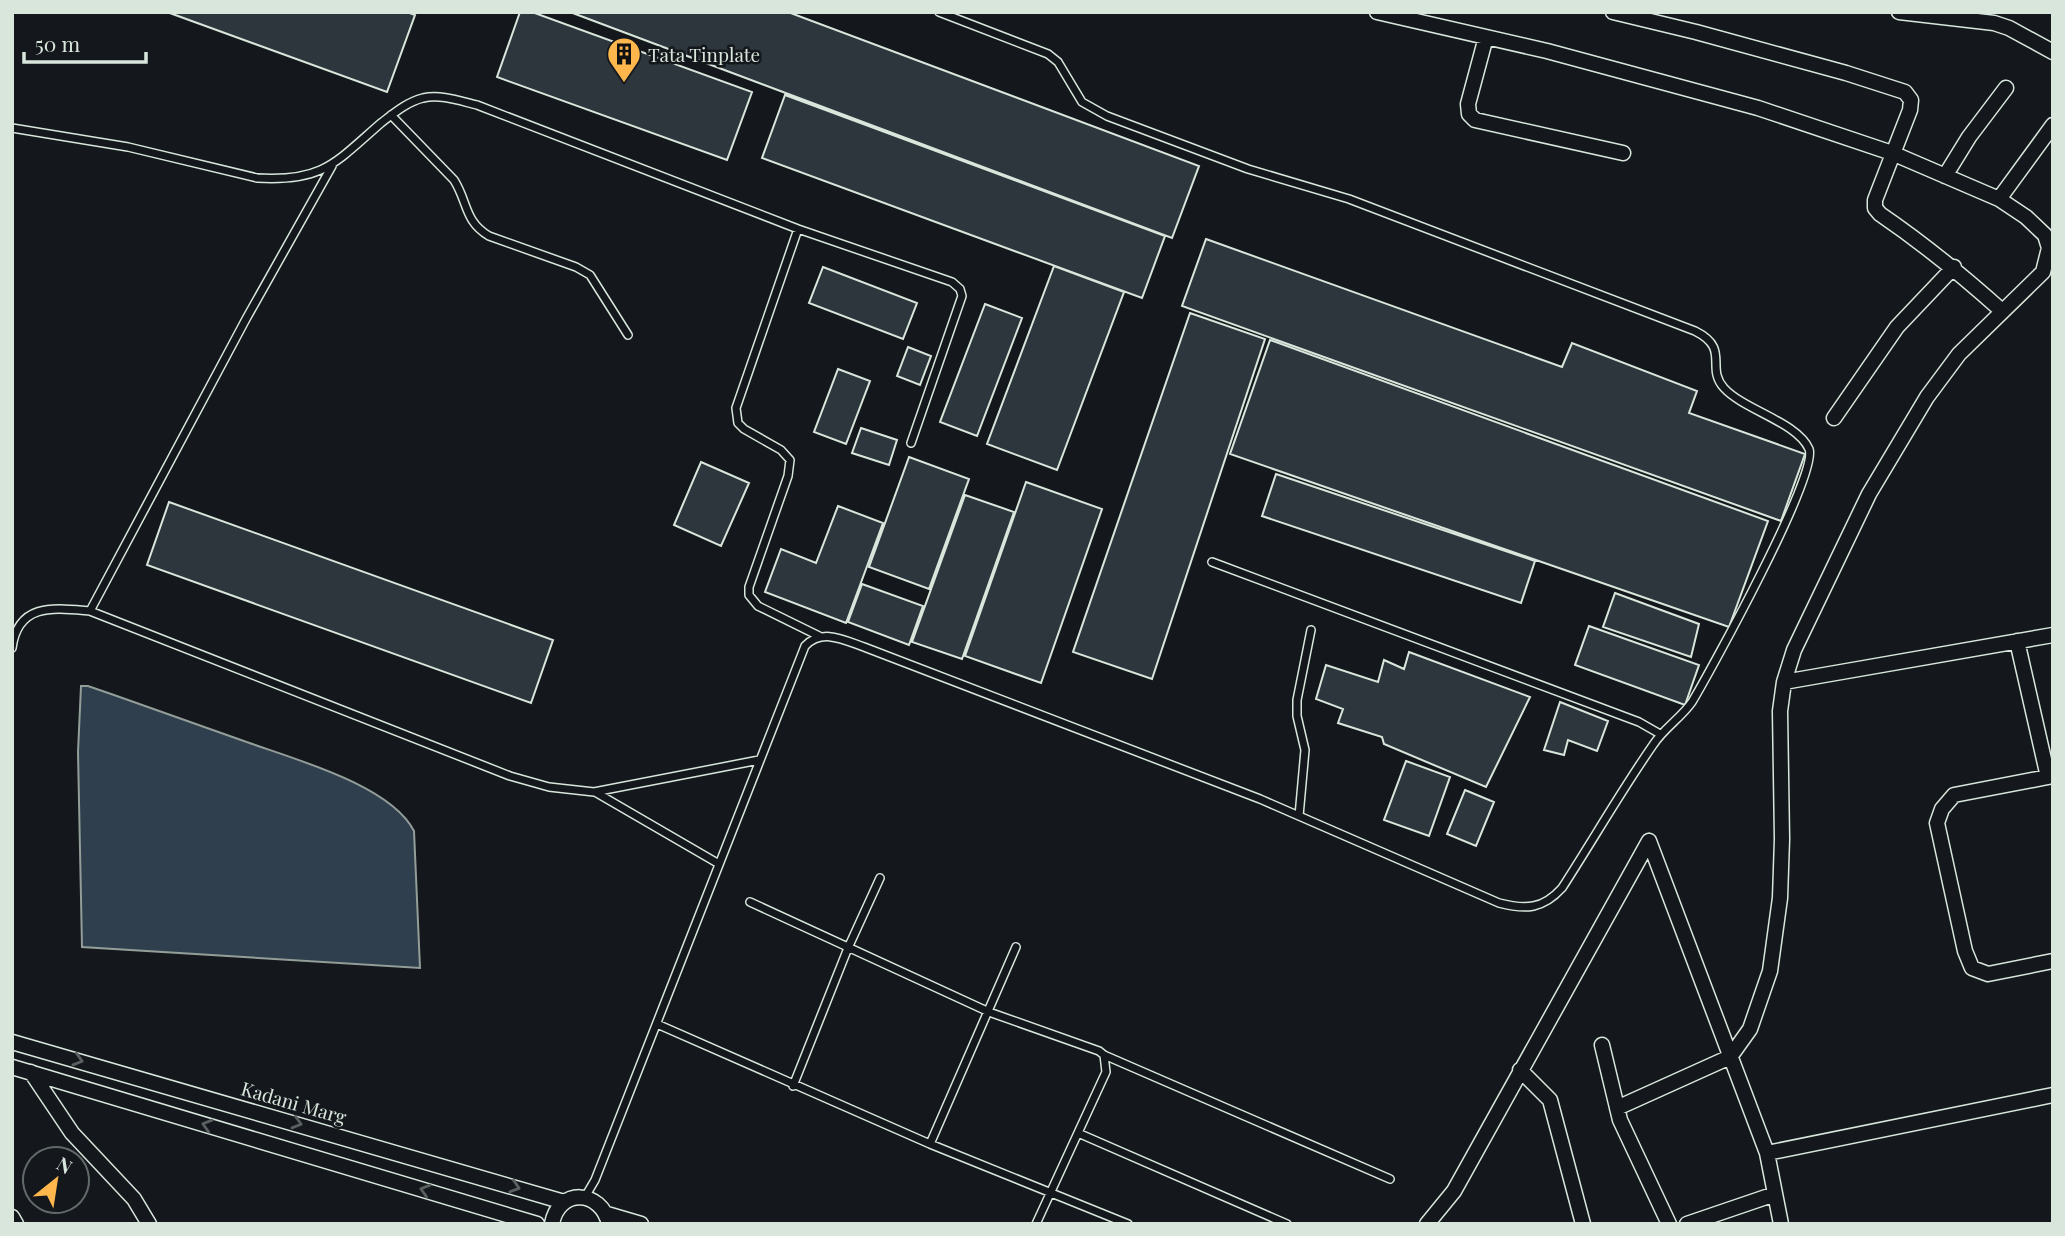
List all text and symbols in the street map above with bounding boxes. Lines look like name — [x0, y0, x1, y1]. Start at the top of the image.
scale bar — [24, 21, 147, 65]
text: 50 m — [35, 29, 81, 57]
building icon: Tata Tinplate — [605, 35, 643, 84]
place label: Tata Tinplate — [648, 41, 760, 67]
one-way arrow — [72, 1051, 84, 1066]
street label: Kadani Marg — [238, 1075, 350, 1129]
one-way arrow — [290, 1115, 302, 1129]
one-way arrow — [201, 1118, 213, 1133]
north arrow — [21, 1145, 91, 1215]
text: N — [53, 1150, 78, 1179]
one-way arrow — [508, 1179, 521, 1193]
one-way arrow — [419, 1183, 431, 1198]

